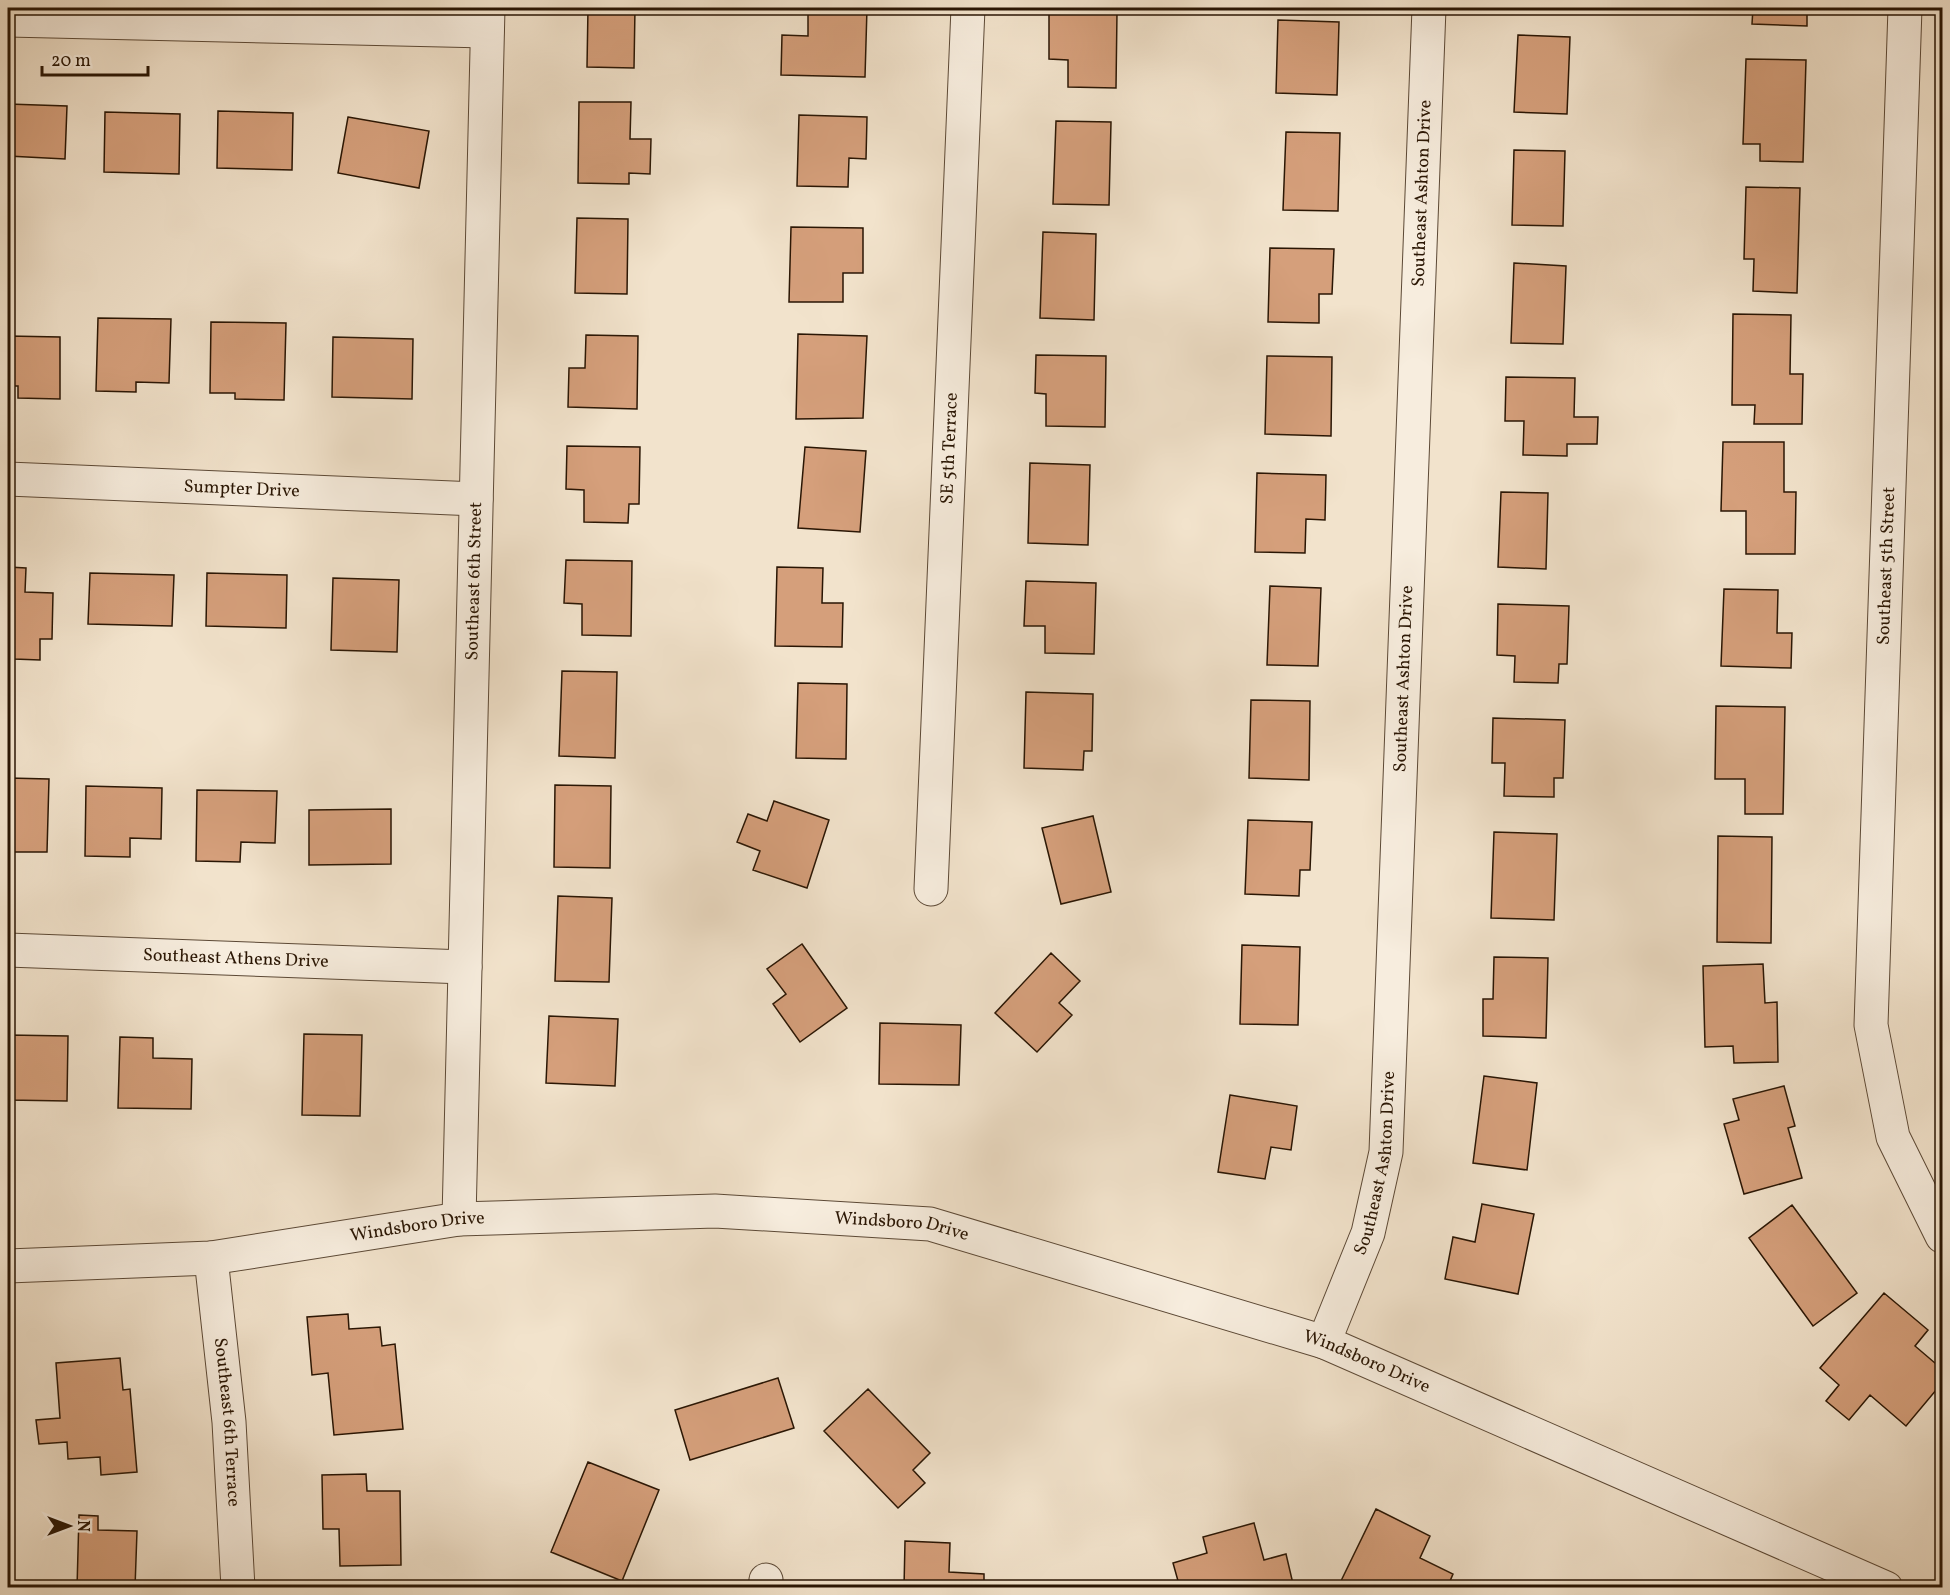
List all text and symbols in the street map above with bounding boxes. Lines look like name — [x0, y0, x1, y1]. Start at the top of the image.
scale bar — [42, 39, 148, 77]
text: 20 m — [51, 49, 91, 74]
street label: Southeast Ashton Drive — [1406, 99, 1438, 287]
street label: SE 5th Terrace — [935, 392, 964, 505]
street label: Sumpter Drive — [183, 474, 300, 504]
street label: Southeast 5th Street — [1872, 486, 1902, 646]
street label: Southeast 6th Street — [460, 501, 489, 661]
street label: Southeast Ashton Drive — [1388, 585, 1420, 773]
street label: Southeast Athens Drive — [142, 943, 329, 974]
street label: Southeast Ashton Drive — [1348, 1071, 1402, 1259]
street label: Windsboro Drive — [348, 1206, 485, 1248]
street label: Windsboro Drive — [834, 1206, 972, 1247]
street label: Windsboro Drive — [1300, 1324, 1434, 1400]
street label: Southeast 6th Terrace — [207, 1336, 246, 1507]
north arrow — [39, 1496, 99, 1556]
text: N — [71, 1520, 93, 1532]

